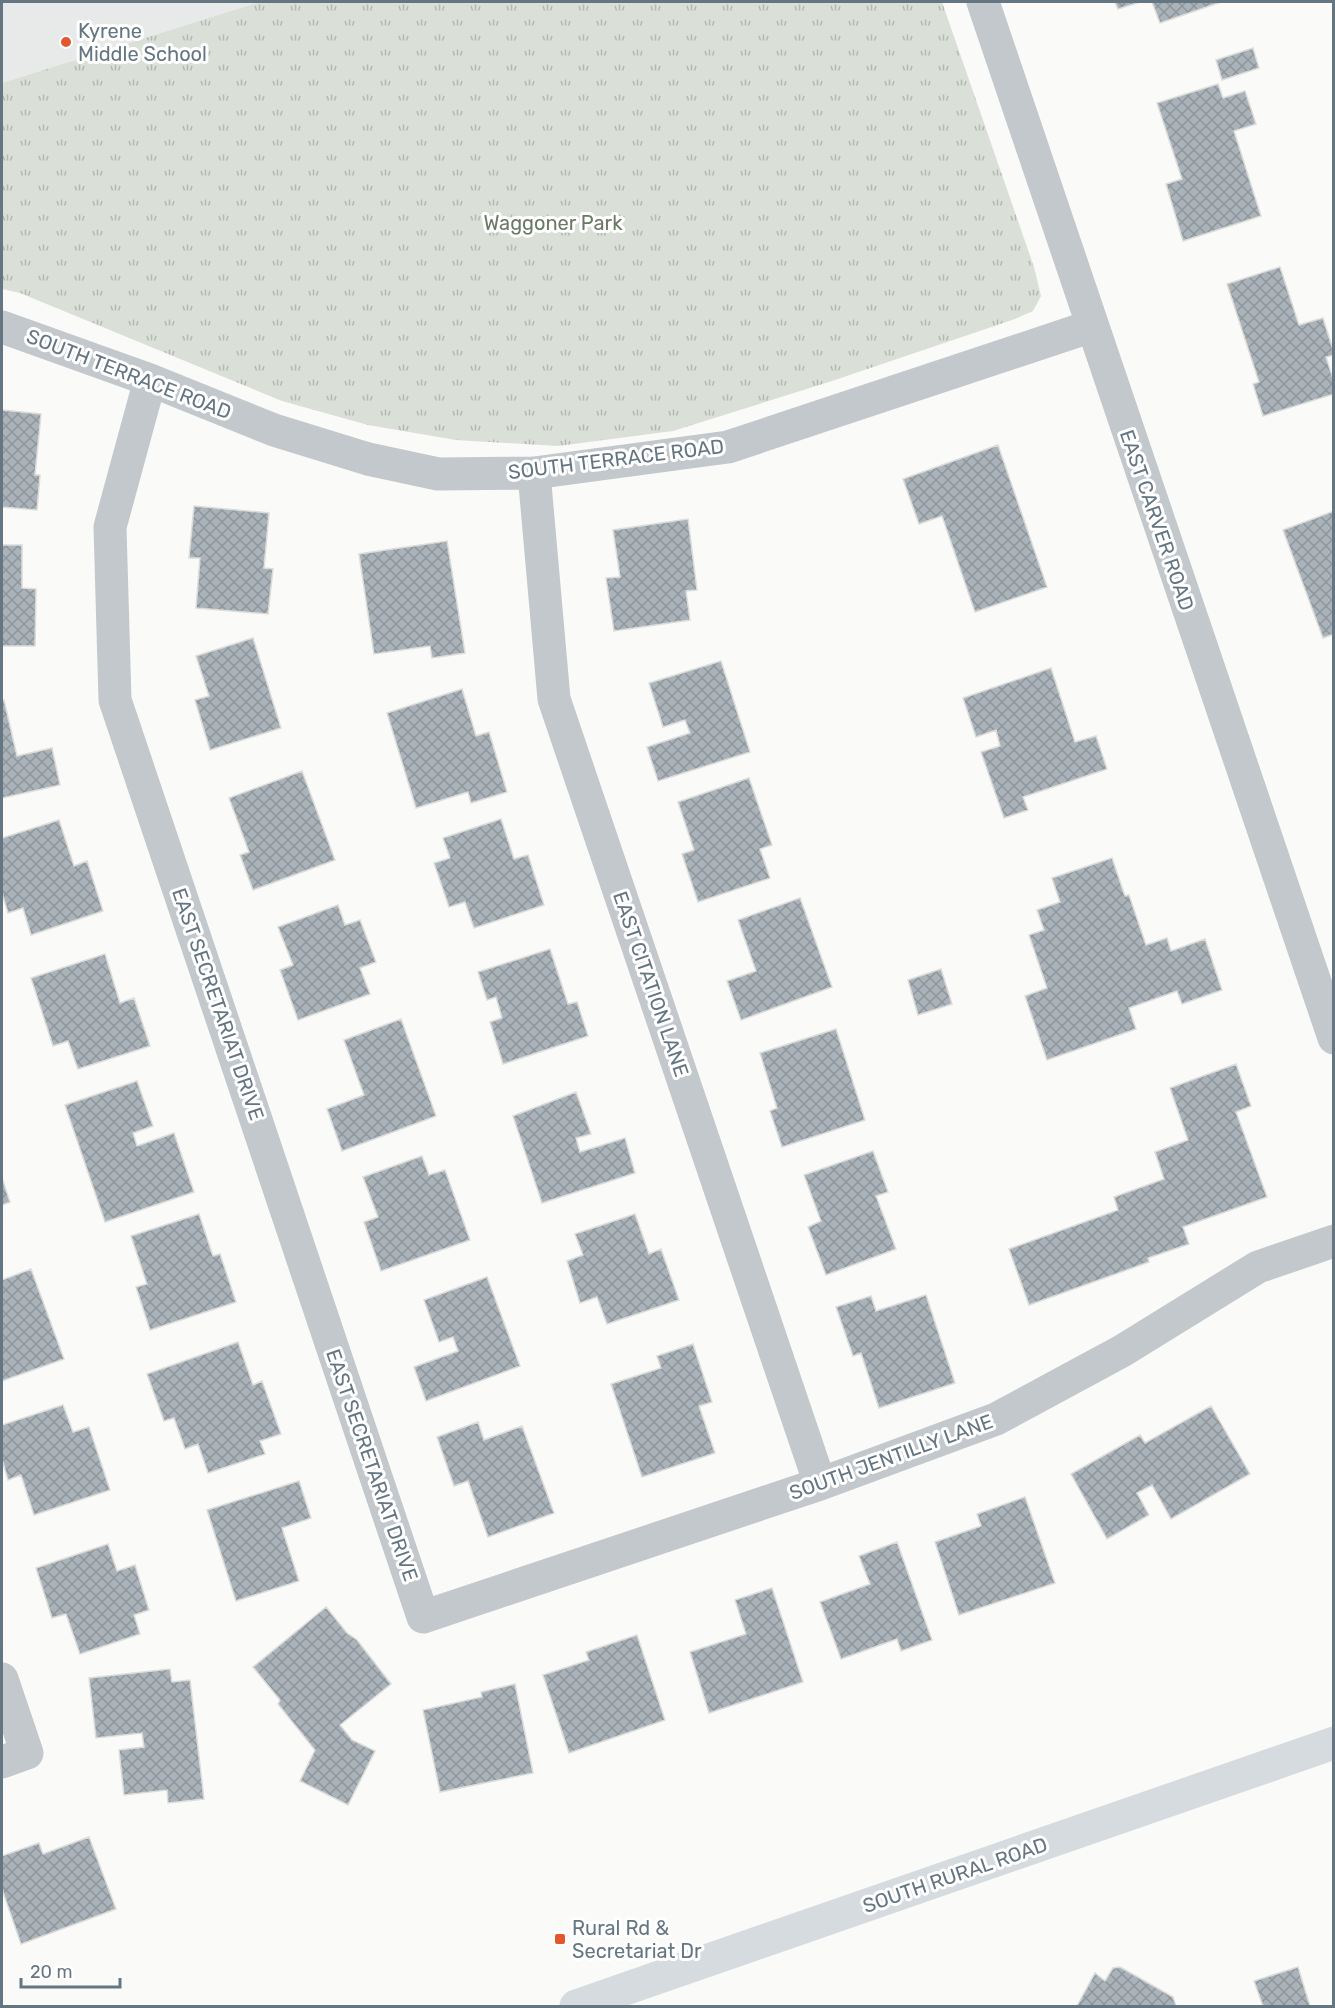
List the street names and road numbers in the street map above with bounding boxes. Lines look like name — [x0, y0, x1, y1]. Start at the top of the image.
street label: SOUTH TERRACE ROAD — [23, 324, 235, 424]
street label: EAST CARVER ROAD — [1115, 426, 1199, 614]
street label: SOUTH TERRACE ROAD — [507, 434, 725, 484]
street label: EAST SECRETARIAT DRIVE — [167, 885, 269, 1123]
street label: EAST CITATION LANE — [608, 888, 694, 1080]
street label: EAST SECRETARIAT DRIVE — [321, 1346, 423, 1584]
street label: SOUTH JENTILLY LANE — [786, 1409, 996, 1505]
street label: SOUTH RURAL ROAD — [860, 1832, 1050, 1918]

